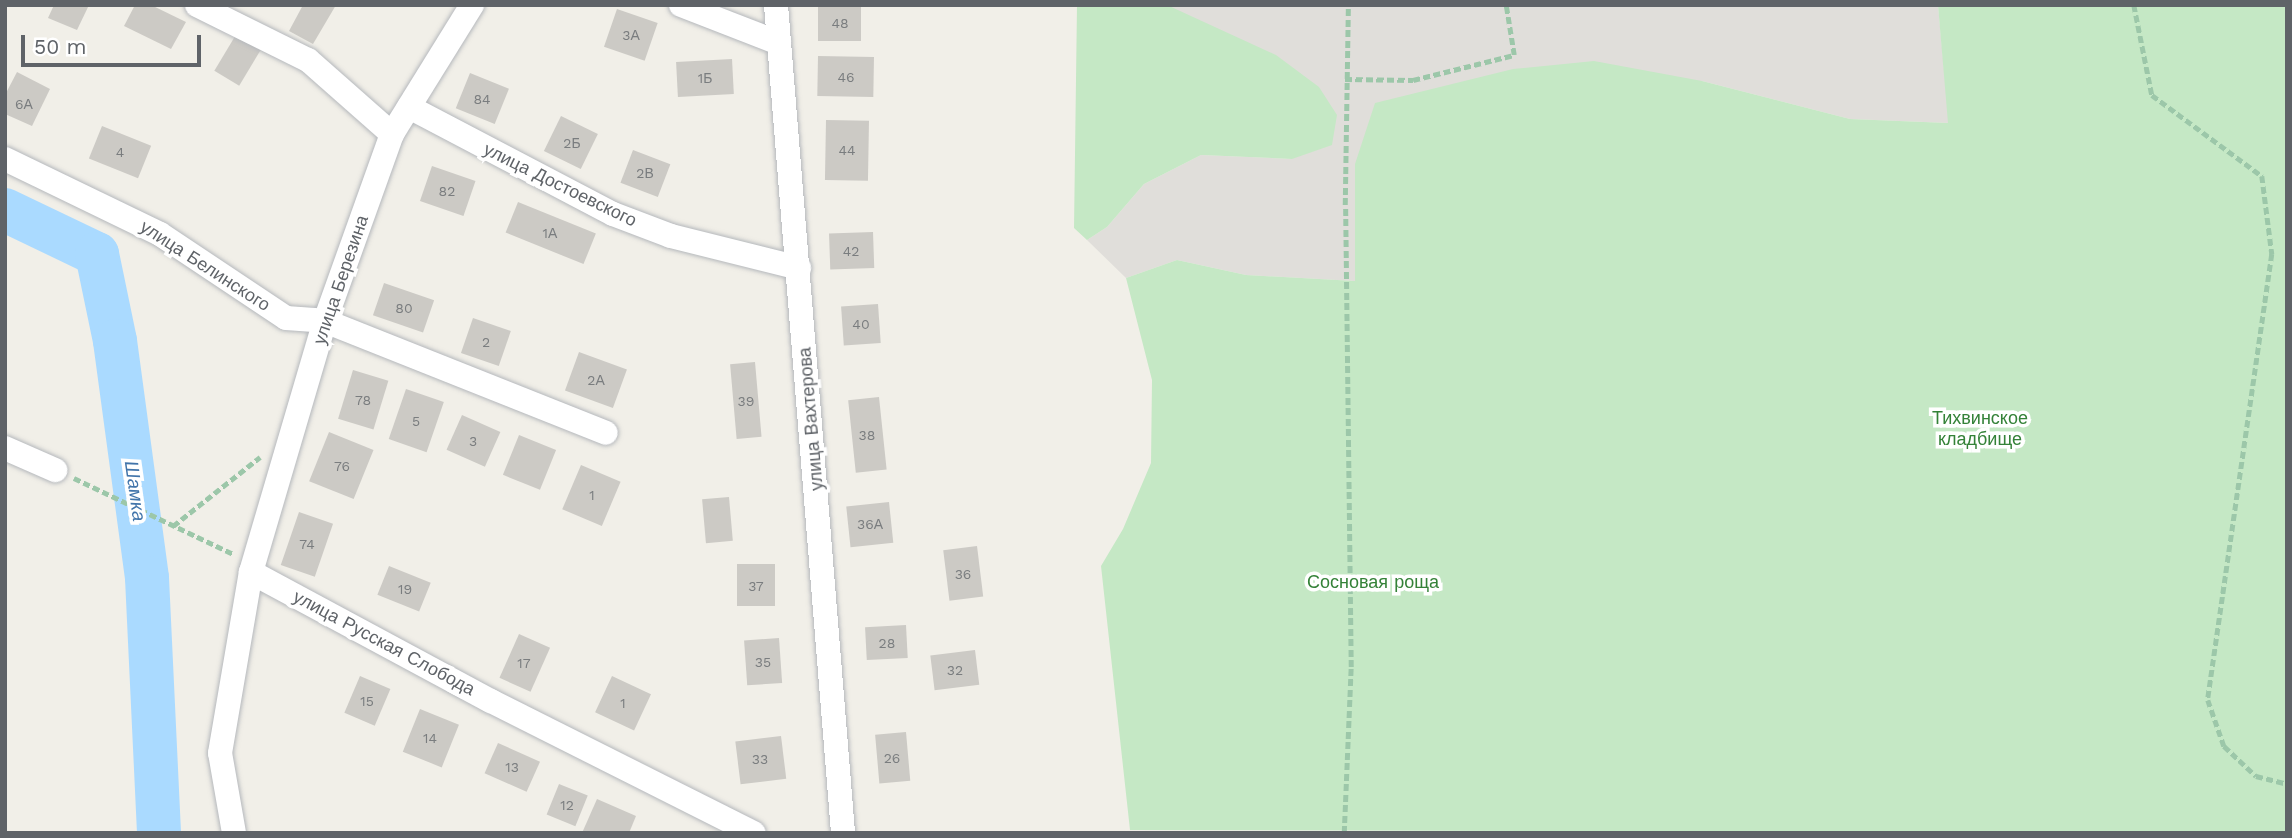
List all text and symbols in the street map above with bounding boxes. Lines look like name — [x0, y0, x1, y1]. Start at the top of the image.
house number: 48 — [831, 15, 849, 31]
scale bar — [24, 21, 205, 65]
house number: 3А — [622, 27, 640, 43]
text: 50 m — [34, 34, 86, 59]
house number: 46 — [837, 69, 855, 85]
house number: 1Б — [698, 70, 712, 86]
house number: 84 — [473, 91, 491, 107]
house number: 6А — [15, 96, 33, 112]
house number: 2Б — [563, 135, 581, 151]
street label: улица Достоевского — [480, 139, 640, 231]
house number: 44 — [838, 142, 856, 158]
house number: 4 — [116, 144, 124, 160]
house number: 2В — [636, 165, 654, 181]
house number: 82 — [439, 183, 455, 199]
street label: улица Березина — [309, 213, 373, 347]
street label: улица Белинского — [136, 216, 274, 316]
house number: 1А — [543, 225, 557, 241]
house number: 42 — [843, 243, 859, 259]
house number: 80 — [395, 300, 413, 316]
house number: 40 — [852, 316, 870, 332]
house number: 2 — [482, 334, 490, 350]
street label: улица Вахтерова — [794, 346, 828, 492]
house number: 2А — [587, 372, 605, 388]
house number: 78 — [355, 392, 371, 408]
house number: 39 — [738, 393, 754, 409]
park label: Тихвинское кладбище — [1932, 408, 2028, 450]
house number: 5 — [412, 413, 420, 429]
house number: 38 — [859, 427, 875, 443]
house number: 3 — [469, 433, 477, 449]
house number: 76 — [334, 458, 350, 474]
water label: Шамка — [119, 459, 151, 523]
house number: 1 — [589, 487, 595, 503]
house number: 36А — [857, 516, 883, 532]
house number: 74 — [299, 536, 315, 552]
house number: 36 — [955, 566, 971, 582]
park label: Сосновая роща — [1307, 571, 1439, 593]
house number: 37 — [748, 578, 764, 594]
house number: 19 — [398, 581, 412, 597]
street label: улица Русская Слобода — [289, 586, 479, 700]
house number: 28 — [879, 635, 895, 651]
house number: 35 — [755, 654, 771, 670]
house number: 17 — [517, 655, 531, 671]
house number: 32 — [947, 662, 963, 678]
house number: 15 — [360, 693, 374, 709]
house number: 1 — [620, 695, 626, 711]
house number: 14 — [423, 730, 437, 746]
house number: 26 — [884, 750, 900, 766]
house number: 33 — [752, 751, 768, 767]
house number: 13 — [505, 759, 519, 775]
house number: 12 — [560, 797, 574, 813]

